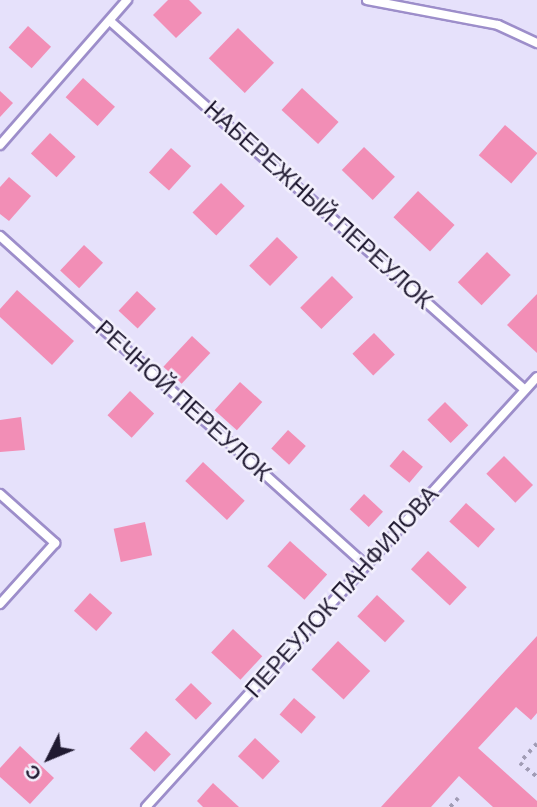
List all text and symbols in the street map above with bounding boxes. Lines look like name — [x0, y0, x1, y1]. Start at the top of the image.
street label: НАБЕРЕЖНЫЙ ПЕРЕУЛОК — [198, 95, 438, 315]
street label: РЕЧНОЙ ПЕРЕУЛОК — [90, 315, 276, 487]
street label: ПЕРЕУЛОК ПАНФИЛОВА — [240, 481, 444, 703]
north arrow — [14, 723, 84, 793]
text: С — [21, 760, 46, 785]

